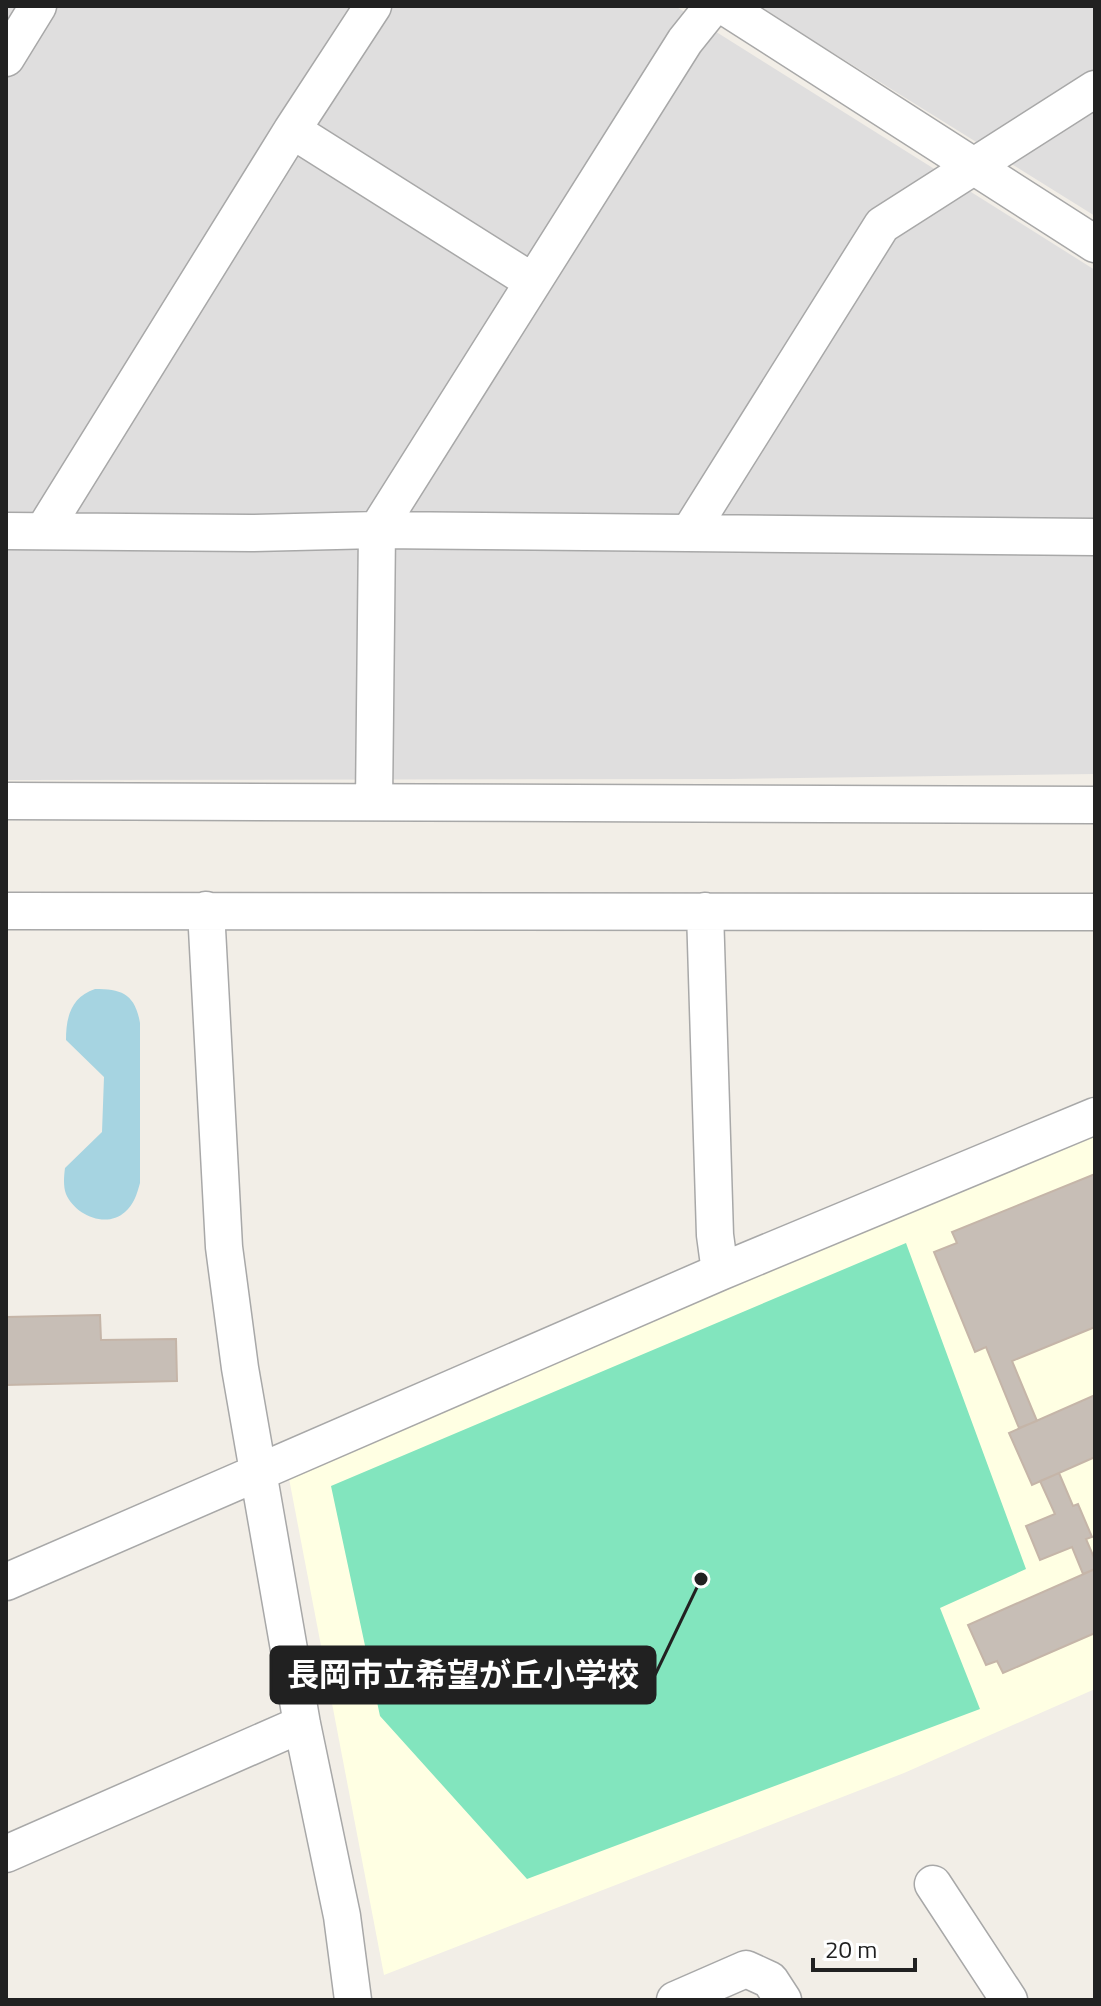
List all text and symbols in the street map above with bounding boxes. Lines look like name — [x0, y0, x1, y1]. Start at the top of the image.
callout: 長岡市立希望が丘小学校 — [271, 1647, 655, 1703]
text: 長岡市立希望が丘小学校 — [287, 1650, 639, 1698]
scale bar — [813, 1922, 915, 1972]
text: 20 m — [825, 1931, 877, 1967]

